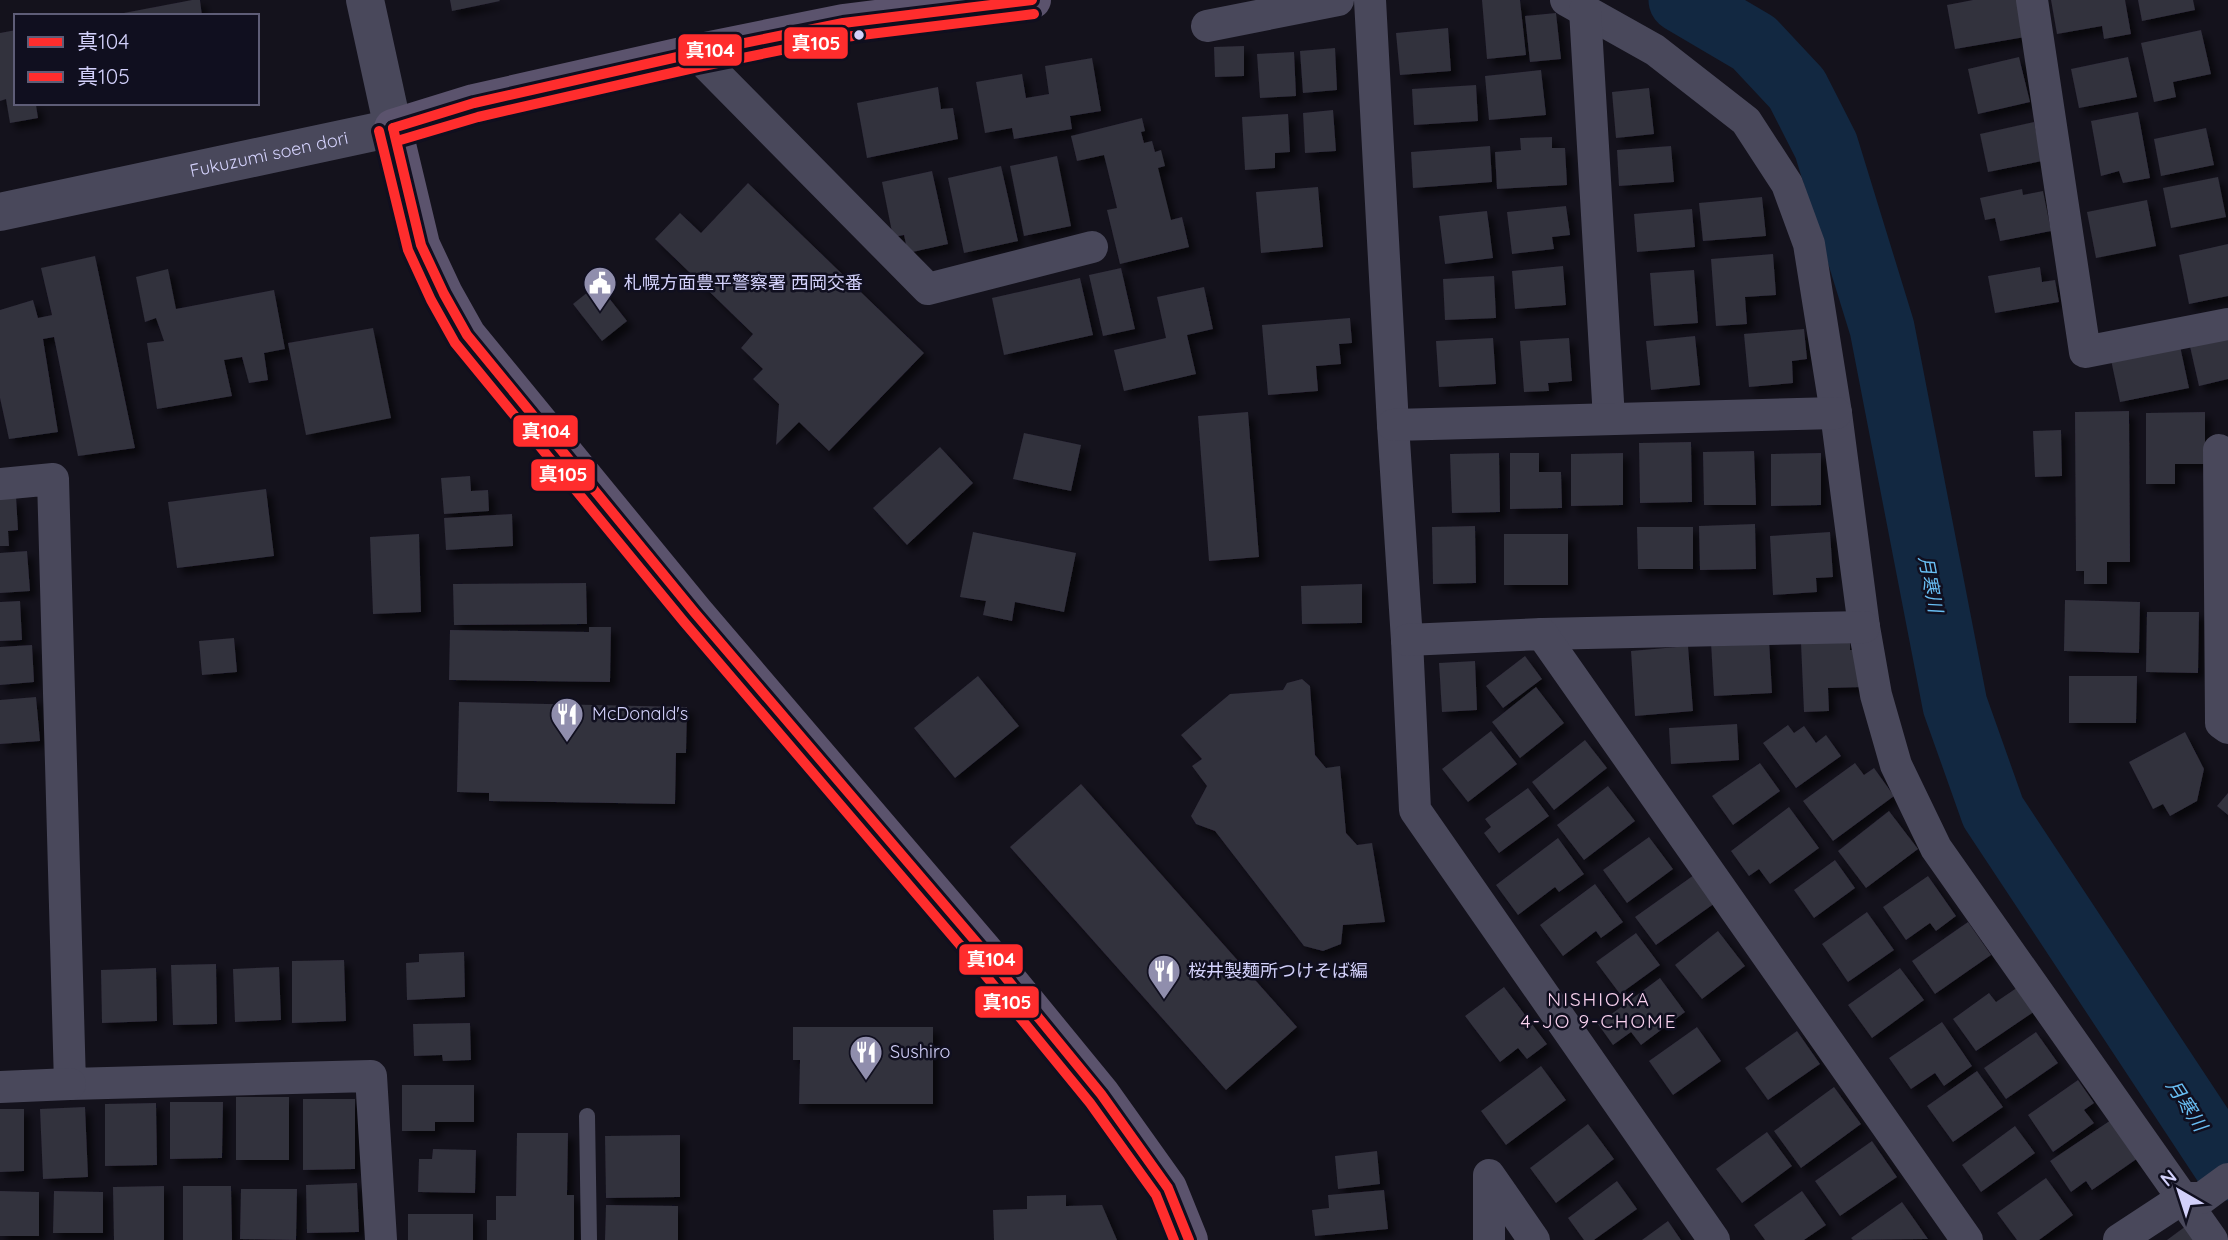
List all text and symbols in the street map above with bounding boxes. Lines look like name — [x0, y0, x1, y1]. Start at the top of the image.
legend — [14, 14, 259, 105]
line badge: 真105 — [783, 26, 849, 60]
text: 真104 — [77, 28, 129, 54]
unlabelled marker — [852, 28, 866, 42]
text: 真105 — [791, 31, 841, 55]
line badge: 真104 — [677, 33, 743, 67]
text: 真104 — [685, 38, 735, 62]
text: 真105 — [77, 63, 130, 89]
street label: Fukuzumi soen dori — [187, 126, 350, 182]
public building icon: 札幌方面豊平警察署 西岡交番 — [581, 264, 619, 313]
place label: 札幌方面豊平警察署 西岡交番 — [624, 271, 863, 294]
line badge: 真104 — [512, 414, 579, 448]
text: 真104 — [521, 419, 571, 443]
line badge: 真105 — [530, 458, 596, 492]
text: 真105 — [538, 462, 588, 486]
water label: 月寒川 — [1914, 554, 1949, 616]
restaurant icon: McDonald's — [548, 695, 586, 744]
place label: McDonald's — [592, 702, 688, 725]
line badge: 真104 — [958, 943, 1024, 976]
text: 真104 — [966, 947, 1016, 971]
restaurant icon: 桜井製麺所つけそば編 — [1145, 952, 1183, 1001]
place label: 桜井製麺所つけそば編 — [1188, 959, 1368, 982]
line badge: 真105 — [974, 985, 1040, 1019]
district label: NISHIOKA 4-JO 9-CHOME — [1520, 987, 1678, 1033]
text: 真105 — [982, 990, 1032, 1014]
restaurant icon: Sushiro — [847, 1033, 885, 1082]
place label: Sushiro — [890, 1040, 950, 1063]
water label: 月寒川 — [2161, 1075, 2214, 1137]
north arrow — [2144, 1156, 2214, 1226]
text: N — [2155, 1164, 2181, 1192]

